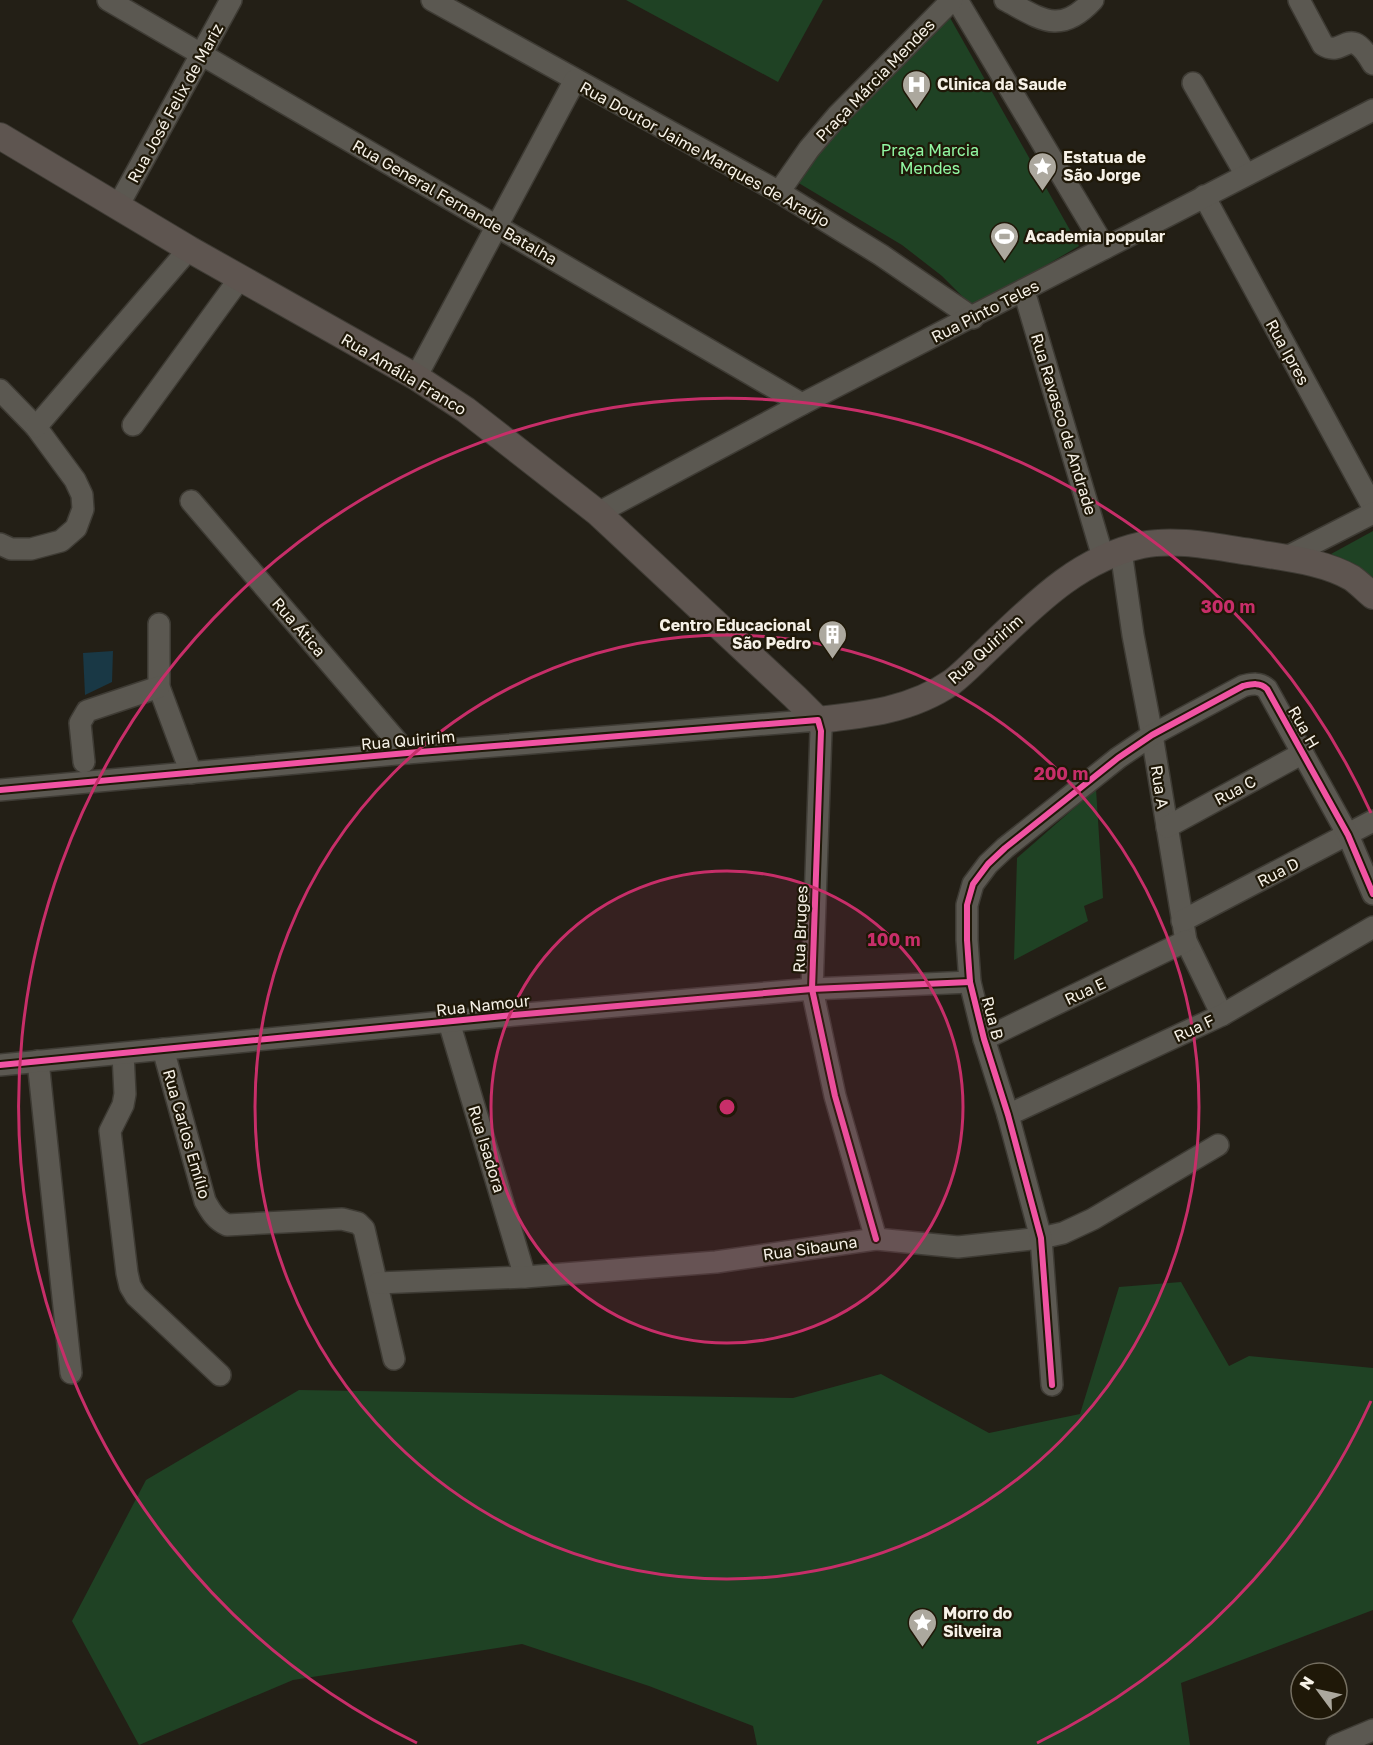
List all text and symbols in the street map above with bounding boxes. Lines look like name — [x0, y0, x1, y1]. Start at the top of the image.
street label: Praça Márcia Mendes — [811, 15, 939, 145]
street label: Rua José Felix de Mariz — [123, 20, 227, 186]
hospital icon: Clinica da Saude — [900, 68, 932, 110]
place label: Clinica da Saude — [937, 74, 1067, 94]
street label: Rua Doutor Jaime Marques de Araújo — [577, 77, 833, 231]
street label: Rua General Fernande Batalha — [349, 135, 561, 269]
park label: Praça Marcia Mendes — [881, 140, 979, 178]
place label: Estatua de São Jorge — [1063, 147, 1146, 185]
place icon: Estatua de São Jorge — [1026, 150, 1058, 192]
sports icon: Academia popular — [988, 220, 1020, 262]
place label: Academia popular — [1025, 226, 1165, 246]
street label: Rua Pinto Teles — [928, 275, 1042, 347]
street label: Rua Ipres — [1262, 316, 1314, 388]
street label: Rua Amália Franco — [338, 329, 470, 419]
street label: Rua Ravasco de Andrade — [1027, 331, 1101, 517]
street label: Rua Ática — [268, 593, 330, 661]
text: 300 m — [1201, 595, 1255, 617]
street label: Rua Quiririm — [943, 610, 1027, 688]
place label: Centro Educacional São Pedro — [659, 615, 812, 653]
building icon: Centro Educacional São Pedro — [816, 618, 848, 660]
street label: Rua H — [1284, 702, 1324, 752]
street label: Rua Quiririm — [360, 726, 456, 754]
text: 200 m — [1034, 762, 1088, 784]
street label: Rua A — [1147, 764, 1173, 811]
street label: Rua C — [1211, 771, 1259, 809]
street label: Rua D — [1254, 853, 1302, 891]
street label: Rua Bruges — [788, 885, 812, 973]
text: 100 m — [868, 928, 920, 950]
street label: Rua E — [1061, 973, 1109, 1009]
street label: Rua Namour — [435, 990, 531, 1020]
street label: Rua B — [978, 994, 1008, 1042]
street label: Rua F — [1170, 1010, 1218, 1046]
street label: Rua Carlos Emílio — [159, 1067, 215, 1201]
centre of rings — [717, 1097, 737, 1117]
street label: Rua Isadora — [464, 1103, 510, 1195]
street label: Rua Sibauna — [761, 1231, 859, 1265]
place label: Morro do Silveira — [943, 1603, 1013, 1641]
place icon: Morro do Silveira — [906, 1606, 938, 1648]
north arrow — [1289, 1661, 1349, 1721]
text: N — [1295, 1672, 1318, 1693]

